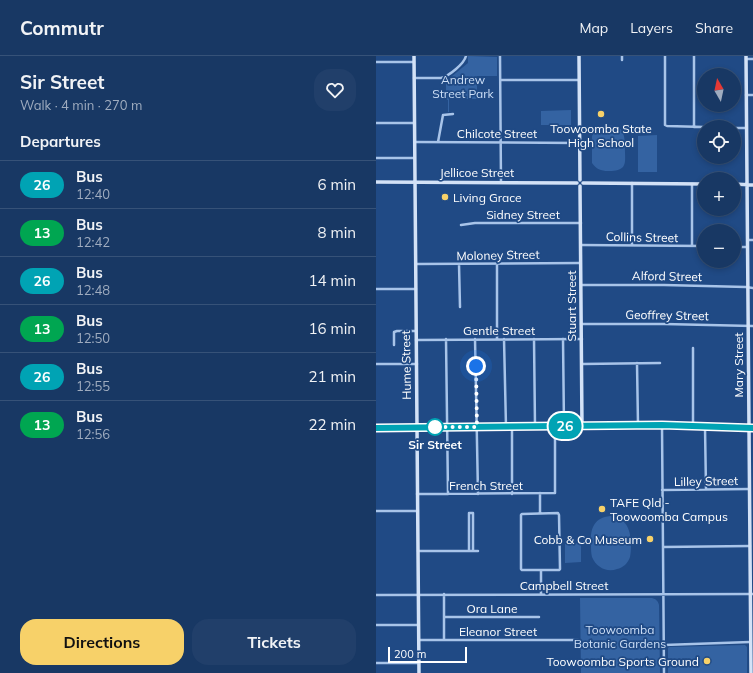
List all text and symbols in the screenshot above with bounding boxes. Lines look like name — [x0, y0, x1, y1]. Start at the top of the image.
text: Commutr — [20, 16, 104, 40]
text: Map — [579, 19, 608, 37]
text: Layers — [630, 19, 673, 37]
text: Share — [695, 19, 733, 37]
north arrow — [697, 68, 741, 112]
map controls — [697, 68, 741, 268]
button: heart — [314, 69, 356, 111]
text: Sir Street — [20, 70, 105, 94]
park label: Andrew Street Park — [432, 72, 495, 101]
text: Walk · 4 min · 270 m — [20, 97, 142, 113]
marker: Toowoomba State High School — [596, 109, 606, 119]
button: locate — [697, 120, 741, 164]
place label: Toowoomba State High School — [550, 121, 652, 150]
street label: Chilcote Street — [457, 126, 537, 141]
text: Departures — [20, 132, 101, 151]
street label: Jellicoe Street — [440, 165, 514, 180]
text: Bus — [76, 167, 103, 186]
button: + — [697, 172, 741, 216]
text: 6 min — [318, 175, 356, 194]
text: 26 — [34, 176, 50, 194]
text: 12:40 — [76, 186, 110, 202]
place label: Living Grace — [453, 190, 522, 205]
marker: Living Grace — [440, 192, 450, 202]
street label: Sidney Street — [486, 207, 560, 222]
text: Bus — [76, 215, 103, 234]
text: 8 min — [318, 223, 356, 242]
text: 13 — [34, 224, 50, 242]
button: − — [697, 224, 741, 268]
street label: Collins Street — [606, 229, 678, 245]
text: 12:42 — [76, 234, 110, 250]
street label: Moloney Street — [456, 247, 540, 263]
text: Bus — [76, 263, 103, 282]
street label: Alford Street — [632, 268, 702, 284]
text: 14 min — [309, 271, 356, 290]
street label: Stuart Street — [564, 271, 579, 341]
text: 26 — [34, 272, 50, 290]
text: 12:48 — [76, 282, 110, 298]
street label: Geoffrey Street — [625, 307, 709, 323]
text: Bus — [76, 311, 103, 330]
text: 16 min — [309, 319, 356, 338]
text: 13 — [34, 320, 50, 338]
street label: Gentle Street — [463, 323, 535, 338]
text: 12:50 — [76, 330, 110, 346]
street label: Hume Street — [398, 330, 414, 400]
street label: Mary Street — [731, 333, 746, 397]
your location — [466, 356, 486, 376]
text: Bus — [76, 359, 103, 378]
text: 21 min — [309, 367, 356, 386]
text: 26 — [34, 368, 50, 386]
text: 12:55 — [76, 378, 110, 394]
text: Bus — [76, 407, 103, 426]
line badge: 26 — [547, 413, 583, 439]
text: 22 min — [309, 415, 356, 434]
text: 13 — [34, 416, 50, 434]
text: 26 — [557, 417, 573, 435]
marker: Sir Street — [426, 418, 444, 436]
text: 12:56 — [76, 426, 110, 442]
place label: Sir Street — [408, 437, 462, 452]
street label: Lilley Street — [674, 473, 738, 489]
street label: French Street — [449, 478, 523, 493]
place label: TAFE Qld - Toowoomba Campus — [610, 495, 728, 524]
marker: TAFE Qld - Toowoomba Campus — [597, 504, 607, 514]
place label: Cobb & Co Museum — [534, 532, 642, 547]
marker: Cobb & Co Museum — [645, 534, 655, 544]
street label: Campbell Street — [520, 578, 608, 593]
street label: Ora Lane — [466, 601, 518, 616]
button: Directions — [20, 619, 184, 665]
button: Tickets — [192, 619, 356, 665]
park label: Toowoomba Botanic Gardens — [574, 622, 666, 651]
street label: Eleanor Street — [459, 624, 537, 639]
scale bar — [388, 645, 467, 664]
text: 200 m — [394, 647, 426, 661]
place label: Toowoomba Sports Ground — [546, 654, 699, 669]
marker: Toowoomba Sports Ground — [702, 656, 712, 666]

